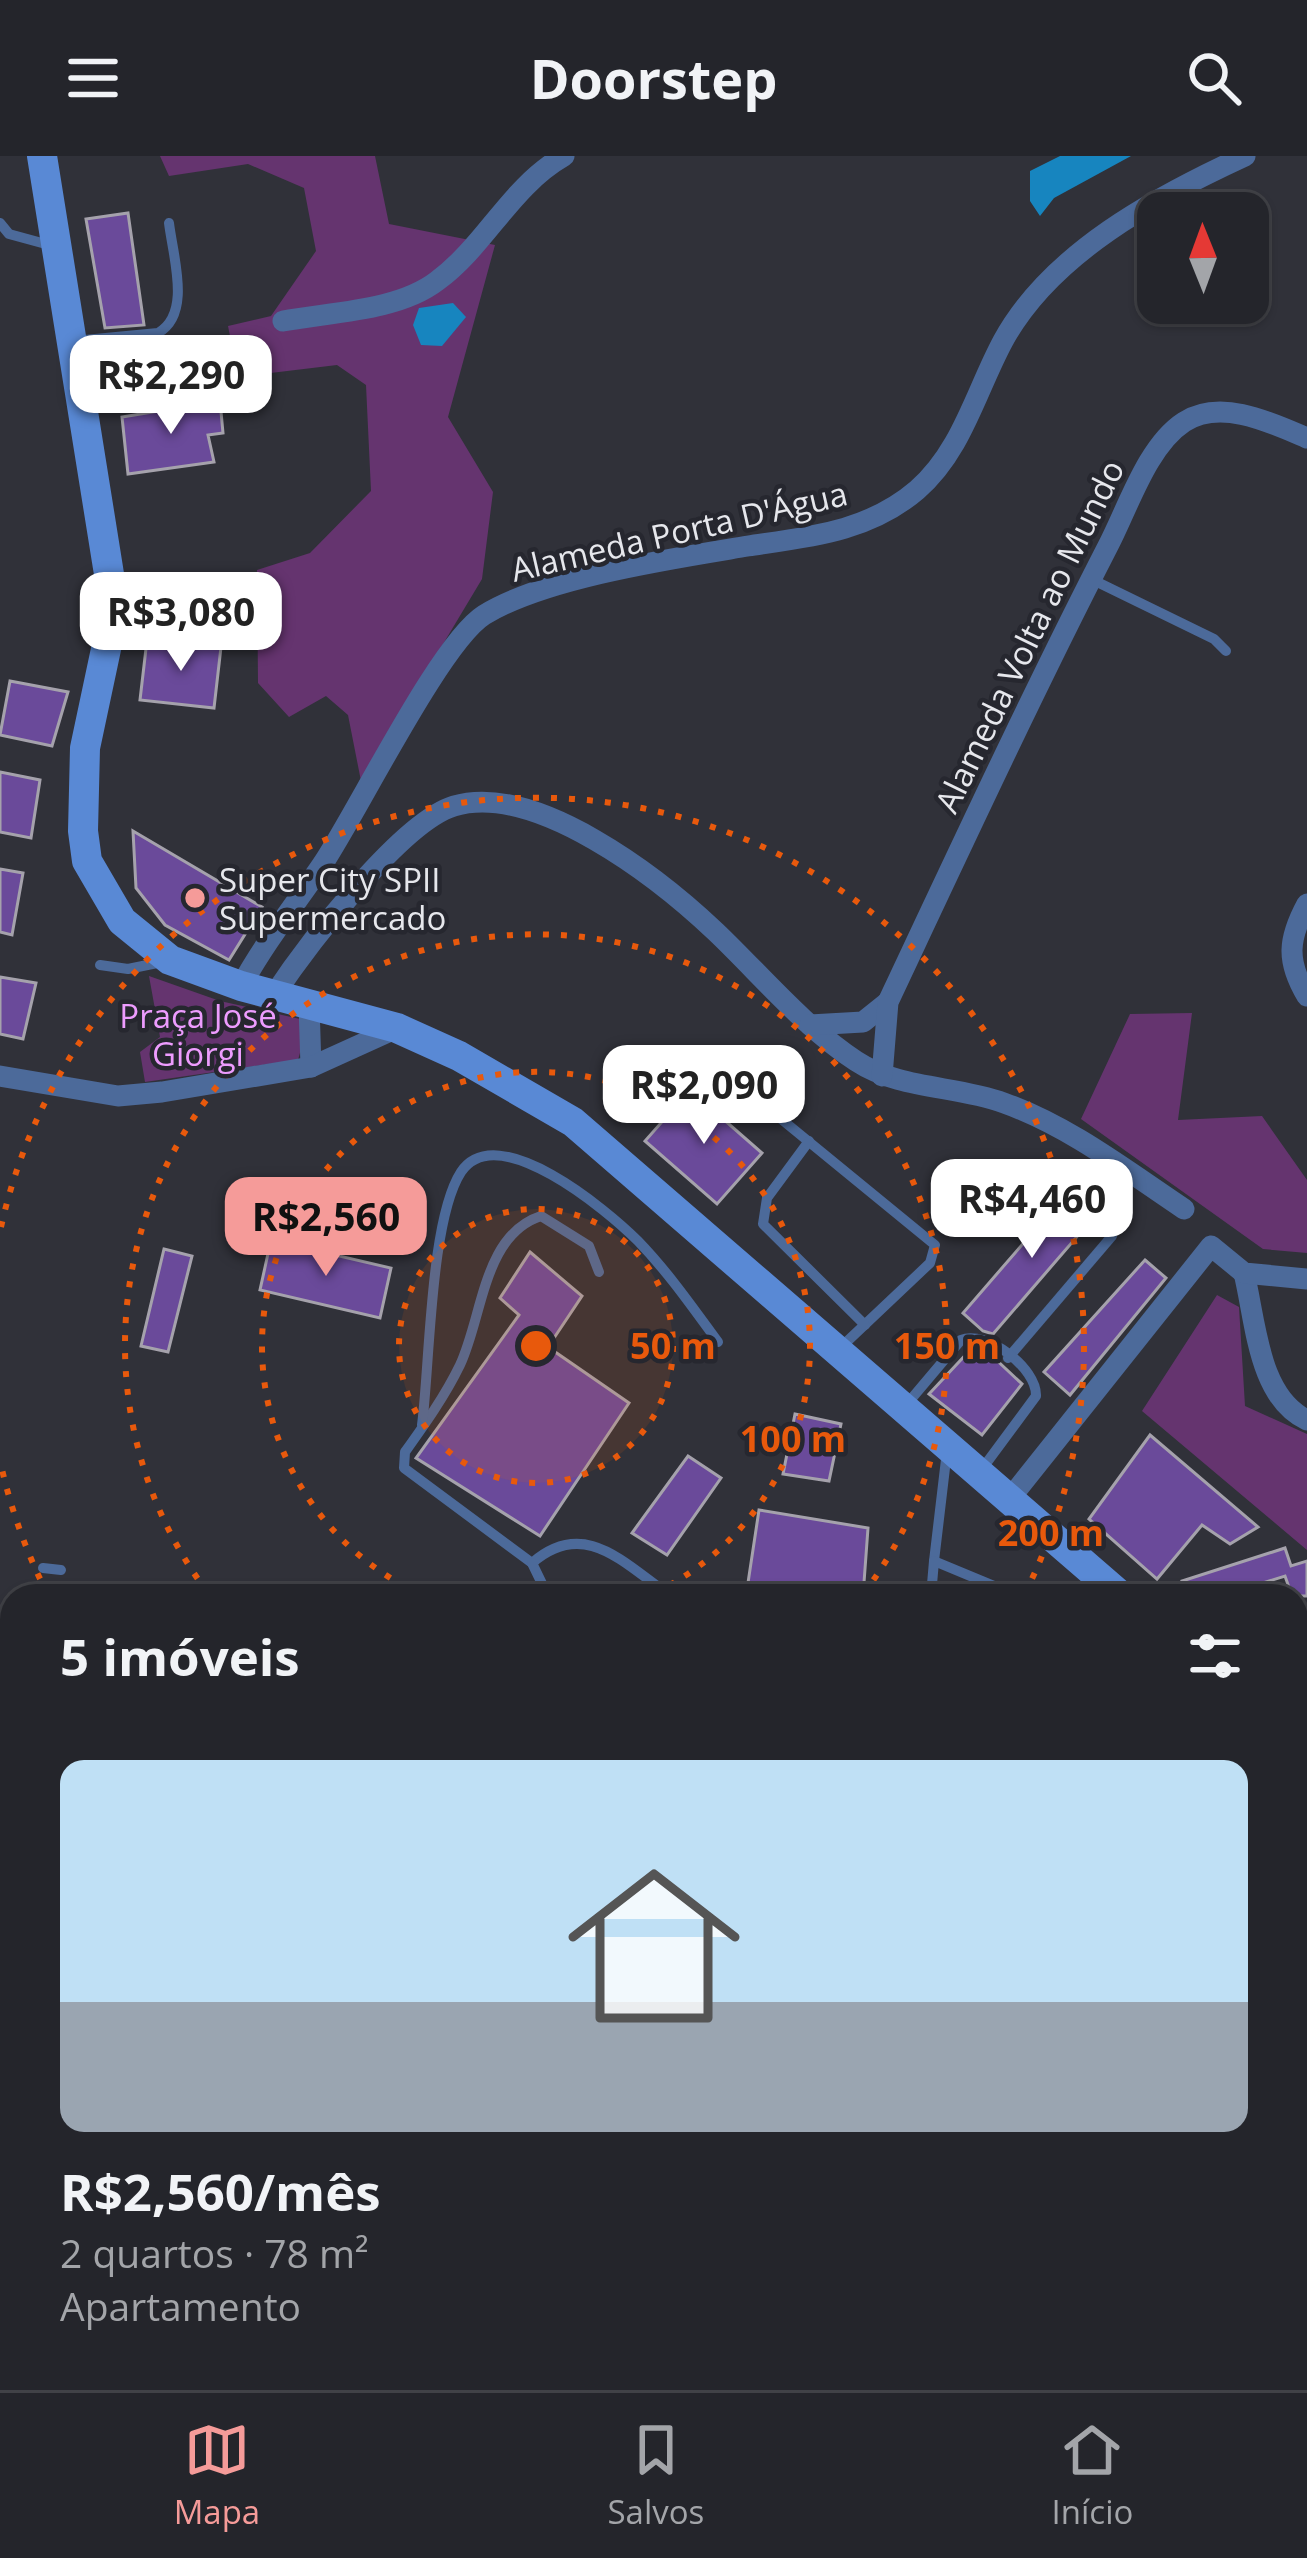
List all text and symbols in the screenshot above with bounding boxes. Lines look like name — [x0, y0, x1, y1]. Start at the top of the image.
text: Doorstep — [530, 41, 777, 115]
icon: menu — [60, 45, 126, 111]
icon: search — [1181, 45, 1247, 111]
north arrow — [1137, 192, 1269, 324]
map controls — [1137, 192, 1269, 324]
pin: R$2,290 — [60, 335, 282, 437]
text: R$2,290 — [97, 347, 245, 400]
street label: Alameda Volta ao Mundo — [924, 452, 1134, 820]
street label: Alameda Porta D'Água — [506, 470, 852, 592]
pin: R$3,080 — [70, 572, 292, 674]
text: R$3,080 — [107, 584, 255, 637]
place label: Super City SPII Supermercado — [219, 857, 446, 940]
marker: Super City SPII Supermercado — [182, 885, 208, 911]
park label: Praça José Giorgi — [119, 993, 277, 1076]
pin: R$2,090 — [593, 1045, 815, 1147]
text: R$2,090 — [630, 1057, 778, 1110]
pin: R$4,460 — [921, 1159, 1143, 1261]
text: R$4,460 — [958, 1171, 1106, 1224]
pin: R$2,560 — [215, 1177, 437, 1279]
text: R$2,560 — [252, 1189, 400, 1242]
text: 50 m — [630, 1321, 716, 1370]
text: 150 m — [894, 1321, 1000, 1370]
centre of rings — [515, 1325, 557, 1367]
text: 100 m — [740, 1414, 846, 1463]
text: 200 m — [998, 1508, 1104, 1557]
text: 5 imóveis — [60, 1621, 300, 1691]
icon: filters — [1182, 1623, 1248, 1689]
icon: home — [546, 1838, 762, 2054]
text: R$2,560/mês — [60, 2156, 381, 2226]
text: 2 quartos · 78 m² — [60, 2226, 369, 2279]
text: Apartamento — [60, 2279, 301, 2332]
tab: Mapa — [174, 2417, 260, 2534]
tab: Salvos — [607, 2417, 704, 2534]
tab: Início — [1052, 2417, 1133, 2534]

